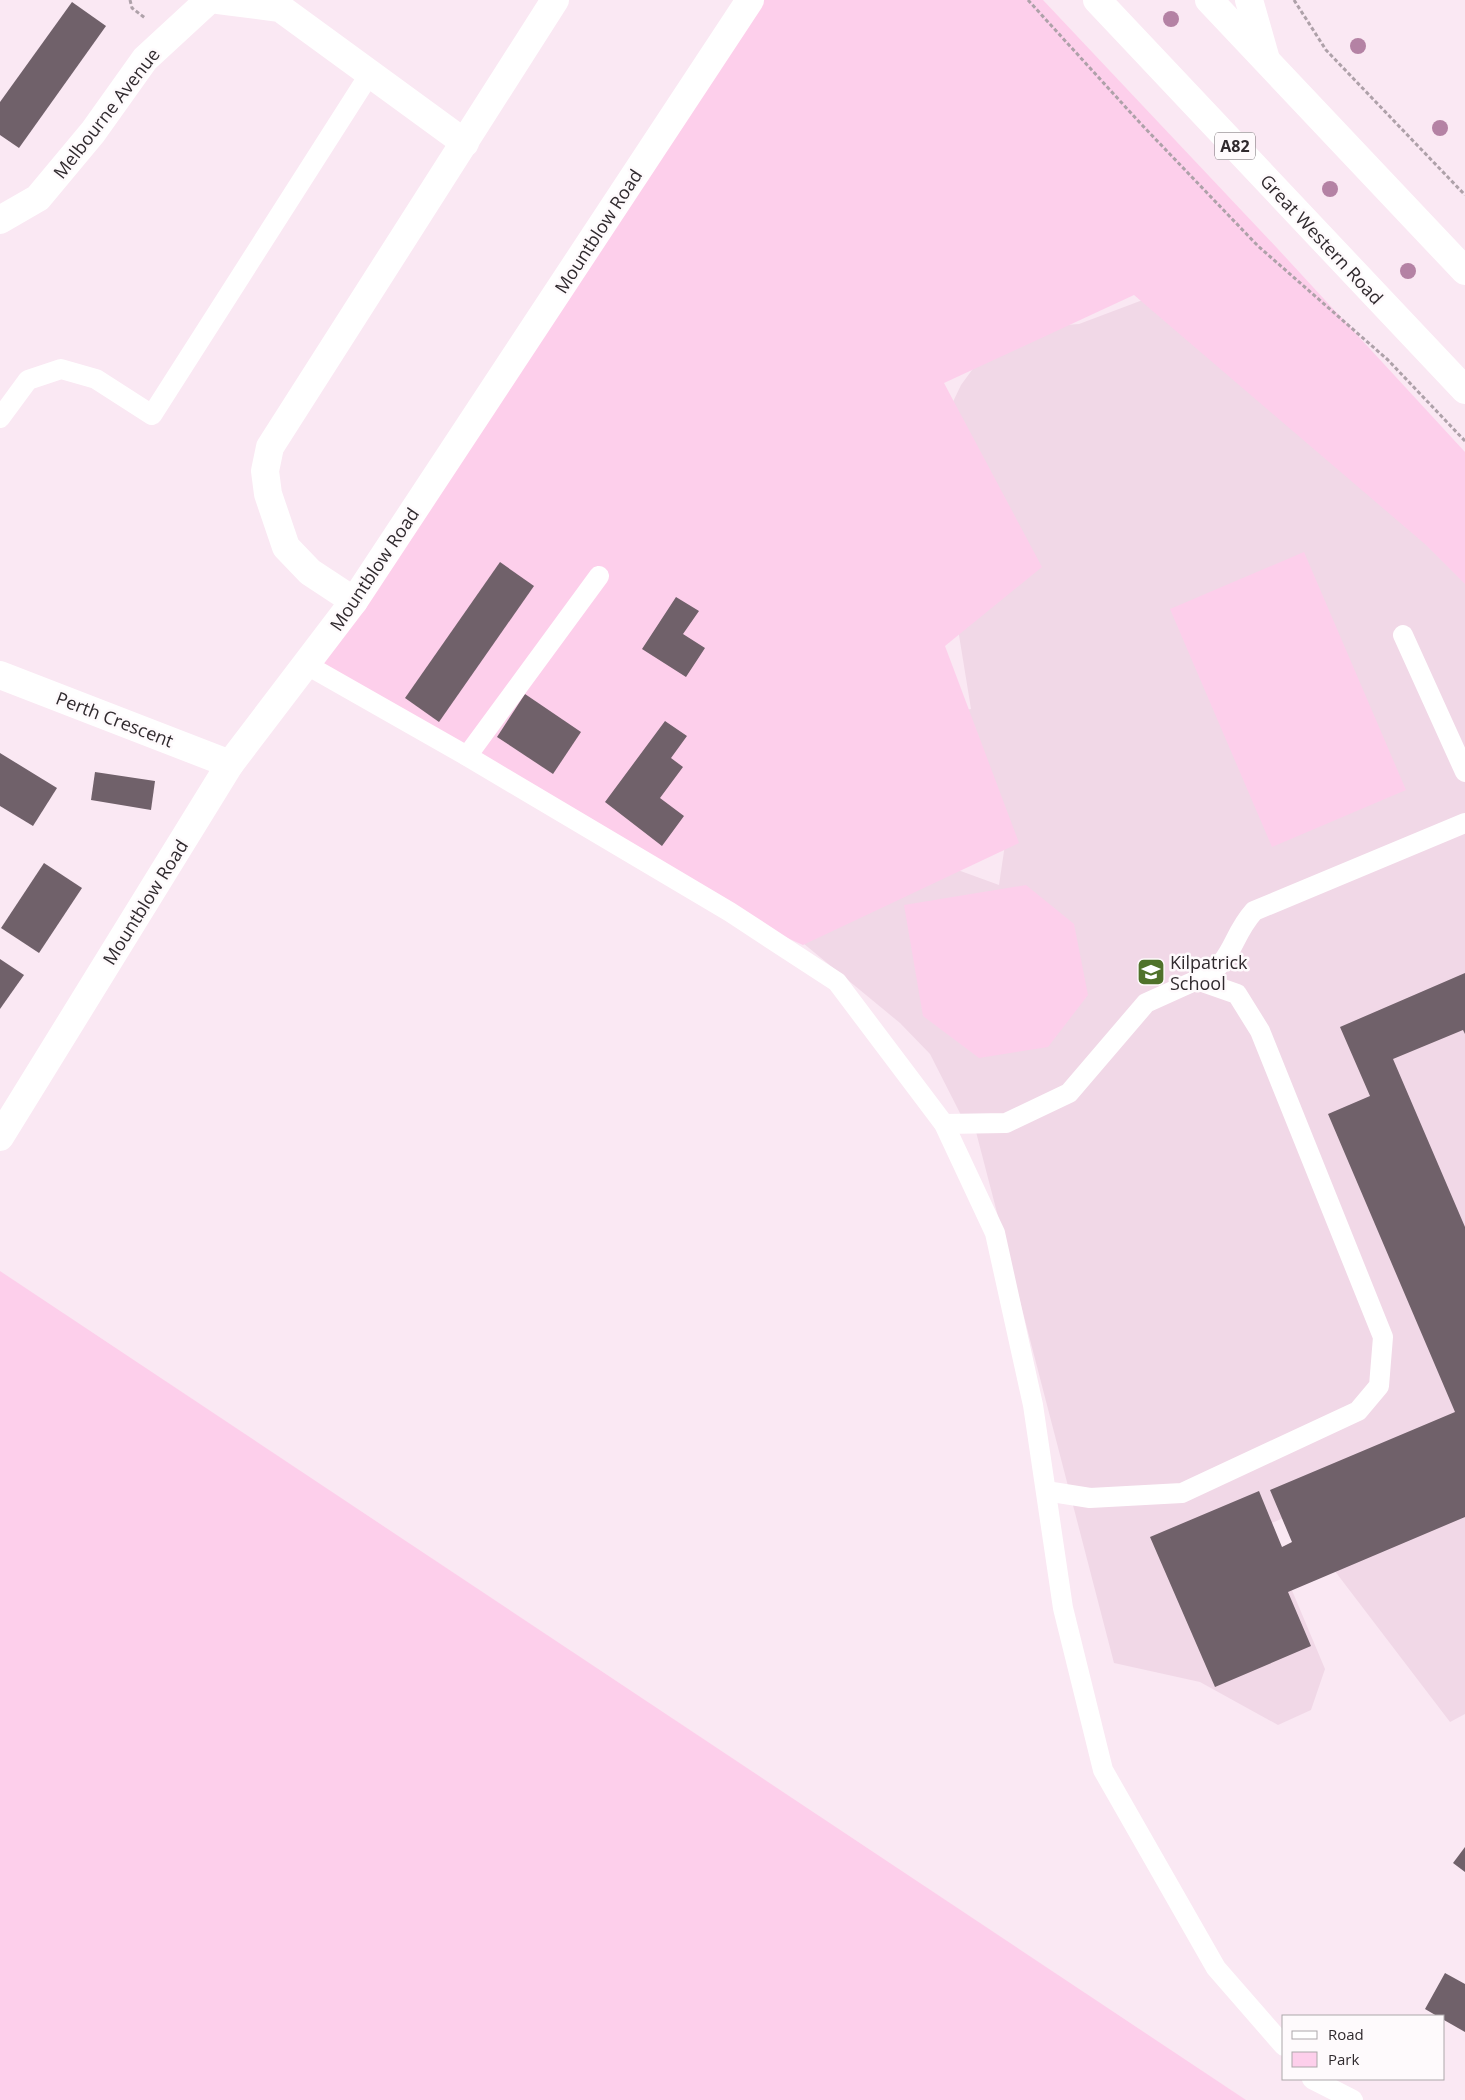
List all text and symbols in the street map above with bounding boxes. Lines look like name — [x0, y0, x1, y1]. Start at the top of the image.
street label: Melbourne Avenue — [47, 43, 165, 183]
road number: A82 — [1215, 132, 1255, 160]
street label: Mountblow Road — [549, 164, 647, 298]
street label: Great Western Road — [1255, 169, 1389, 309]
street label: Mountblow Road — [324, 503, 424, 635]
street label: Perth Crescent — [53, 686, 177, 752]
street label: Mountblow Road — [97, 835, 193, 969]
place label: Kilpatrick School — [1170, 950, 1248, 995]
school or university icon: Kilpatrick School — [1136, 957, 1166, 987]
legend — [1282, 2015, 1445, 2080]
text: Road — [1328, 2024, 1364, 2044]
text: Park — [1328, 2049, 1359, 2069]

